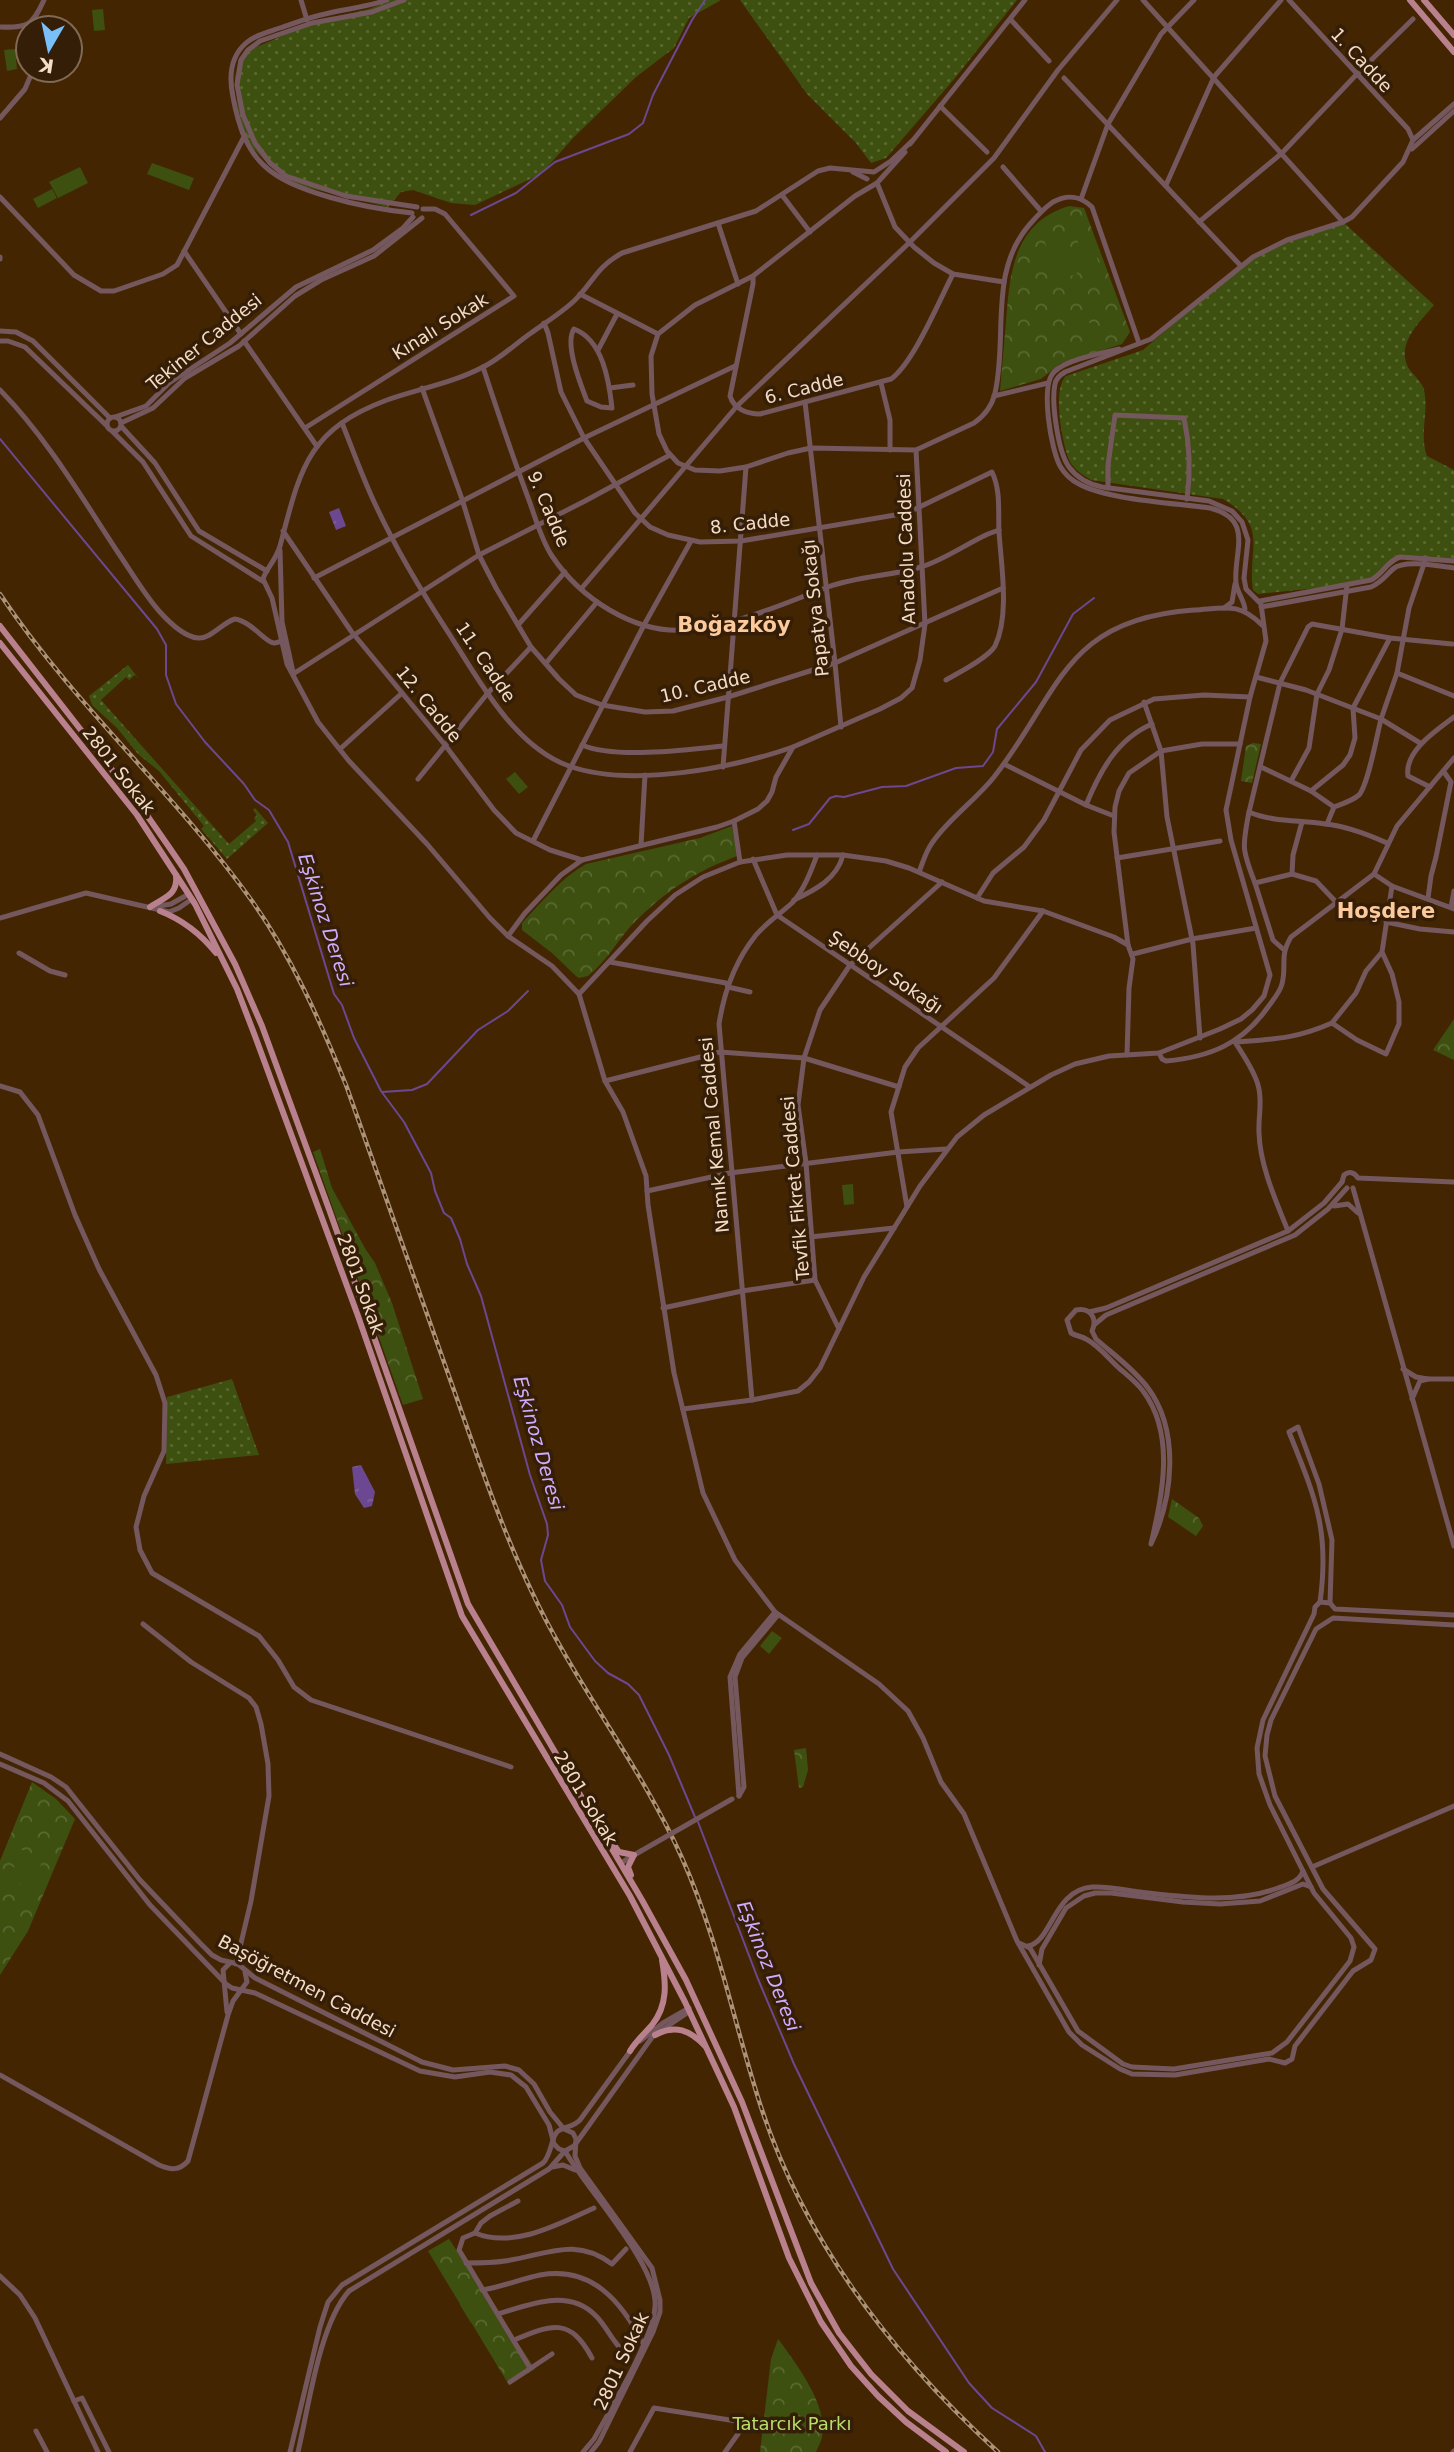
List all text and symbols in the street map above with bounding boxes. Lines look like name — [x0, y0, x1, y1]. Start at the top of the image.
north arrow — [14, 14, 84, 84]
street label: 1. Cadde — [1327, 23, 1397, 97]
text: K — [36, 54, 55, 78]
street label: Kınalı Sokak — [388, 288, 492, 364]
street label: Tekiner Caddesi — [141, 289, 266, 395]
street label: 6. Cadde — [762, 368, 846, 408]
street label: 9. Cadde — [524, 468, 574, 550]
street label: Anadolu Caddesi — [893, 473, 919, 625]
street label: 8. Cadde — [709, 508, 791, 538]
street label: Papatya Sokağı — [797, 538, 833, 678]
district label: Boğazköy — [677, 613, 791, 637]
street label: 11. Cadde — [452, 618, 520, 706]
street label: 12. Cadde — [392, 662, 466, 746]
street label: 10. Cadde — [658, 665, 752, 707]
street label: 2801 Sokak — [78, 722, 160, 818]
water label: Eşkinoz Deresi — [294, 851, 358, 990]
district label: Hoşdere — [1337, 899, 1435, 923]
street label: Şebboy Sokağı — [825, 926, 947, 1018]
street label: Namık Kemal Caddesi — [695, 1036, 733, 1234]
street label: Tevfik Fikret Caddesi — [777, 1095, 814, 1282]
street label: 2801 Sokak — [333, 1231, 389, 1338]
water label: Eşkinoz Deresi — [509, 1373, 569, 1513]
street label: 2801 Sokak — [550, 1747, 622, 1849]
water label: Eşkinoz Deresi — [733, 1897, 805, 2035]
street label: Başöğretmen Caddesi — [215, 1930, 399, 2042]
street label: 2801 Sokak — [589, 2308, 653, 2413]
park label: Tatarcık Parkı — [731, 2413, 852, 2434]

